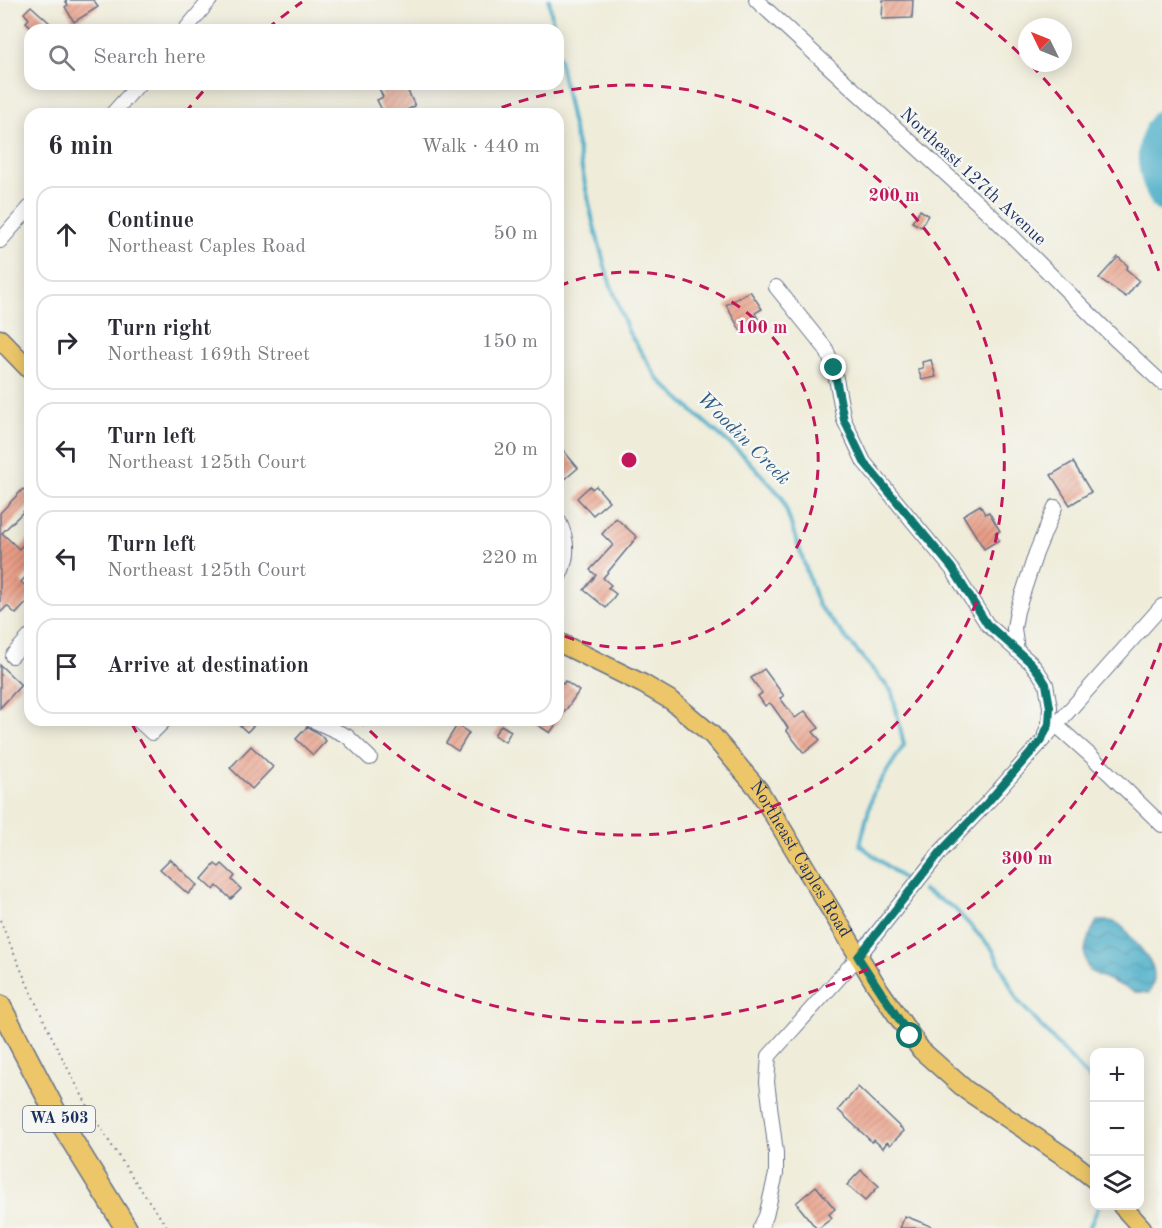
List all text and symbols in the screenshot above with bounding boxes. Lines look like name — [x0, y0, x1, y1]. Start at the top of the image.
north arrow — [1018, 18, 1072, 72]
search box — [24, 24, 564, 90]
icon: search — [45, 41, 78, 74]
text: Search here — [93, 46, 206, 68]
street label: Northeast 127th Avenue — [897, 105, 1049, 249]
text: 6 min — [48, 134, 113, 160]
text: Walk · 440 m — [421, 137, 540, 157]
text: 200 m — [869, 187, 919, 205]
text: Continue — [107, 210, 194, 232]
icon: ahead — [50, 218, 83, 251]
text: 50 m — [493, 224, 538, 244]
text: Northeast Caples Road — [107, 237, 306, 257]
text: Turn right — [107, 318, 211, 340]
text: 100 m — [737, 319, 787, 337]
icon: right — [50, 326, 83, 359]
text: 150 m — [482, 332, 538, 352]
text: Northeast 169th Street — [107, 345, 310, 365]
route end — [820, 354, 846, 380]
water label: Woodin Creek — [693, 389, 794, 490]
text: Turn left — [107, 426, 196, 448]
icon: left — [50, 434, 83, 467]
text: 20 m — [493, 440, 538, 460]
centre of rings — [619, 450, 639, 470]
text: Northeast 125th Court — [107, 453, 306, 473]
text: Turn left — [107, 534, 196, 556]
icon: left — [50, 542, 83, 575]
text: 220 m — [482, 548, 538, 568]
text: Northeast 125th Court — [107, 561, 306, 581]
icon: arrive — [50, 650, 83, 683]
text: Arrive at destination — [107, 655, 309, 677]
street label: Northeast Caples Road — [746, 778, 854, 941]
text: 300 m — [1002, 850, 1052, 868]
route start — [896, 1022, 922, 1048]
map controls — [1090, 1048, 1144, 1210]
button: + — [1090, 1048, 1144, 1102]
button: − — [1090, 1102, 1144, 1156]
road number: WA 503 — [23, 1106, 95, 1132]
button: layers — [1090, 1156, 1144, 1210]

